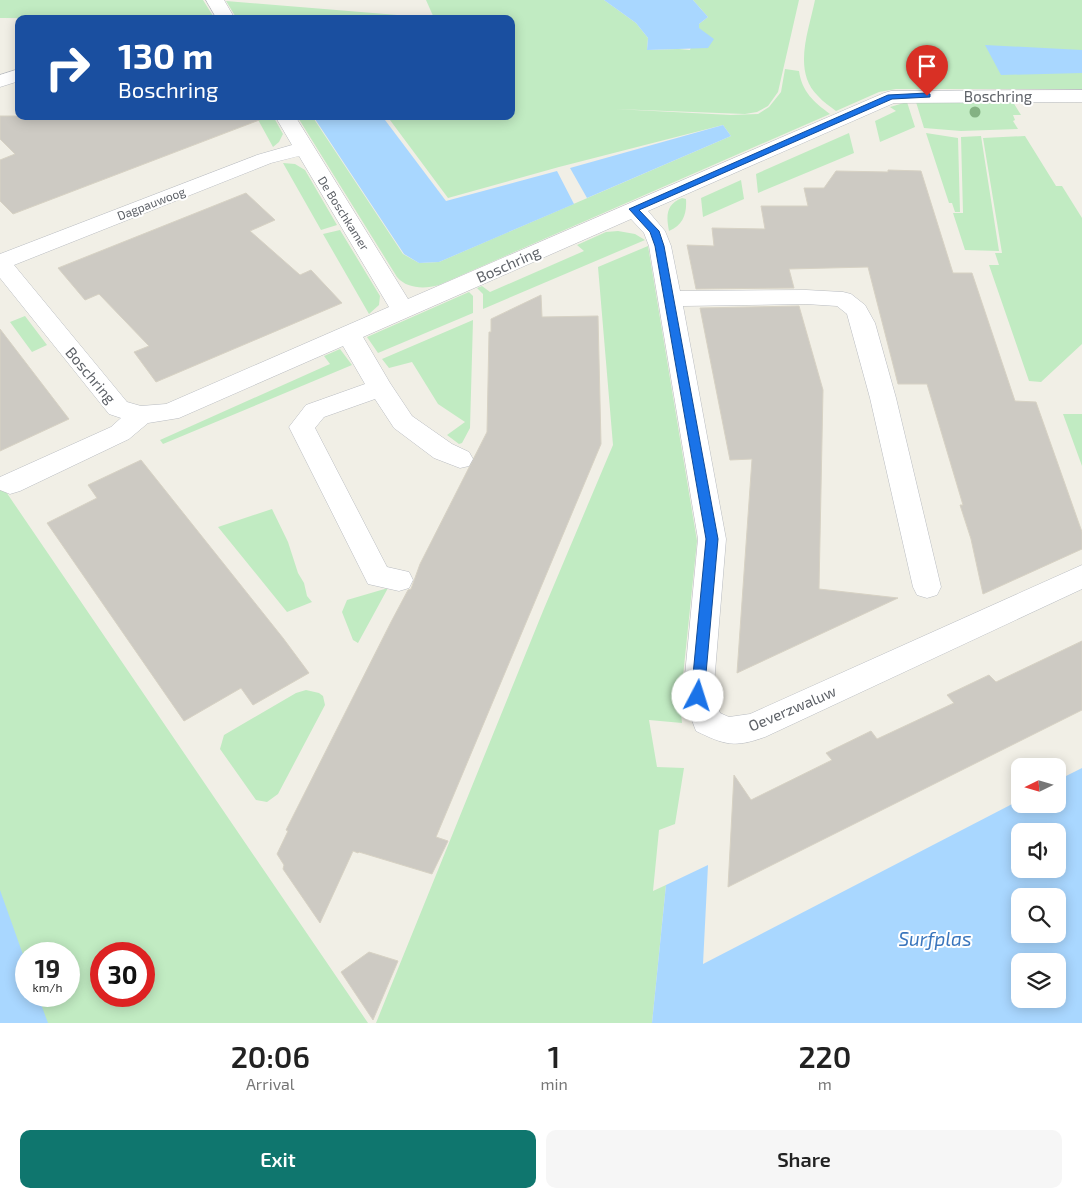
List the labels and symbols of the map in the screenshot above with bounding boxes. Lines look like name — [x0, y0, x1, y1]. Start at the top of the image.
pin — [906, 45, 948, 96]
street label: Boschring — [964, 87, 1033, 105]
street label: De Boschkamer — [316, 173, 372, 253]
street label: Dagpauwoog — [115, 183, 187, 222]
street label: Boschring — [473, 242, 543, 286]
street label: Boschring — [62, 343, 120, 407]
position arrow — [671, 669, 723, 721]
street label: Oeverzwaluw — [745, 681, 839, 735]
north arrow — [1011, 758, 1066, 812]
water label: Surfplas — [898, 927, 972, 950]
speed limit sign: 30 — [90, 942, 155, 1007]

